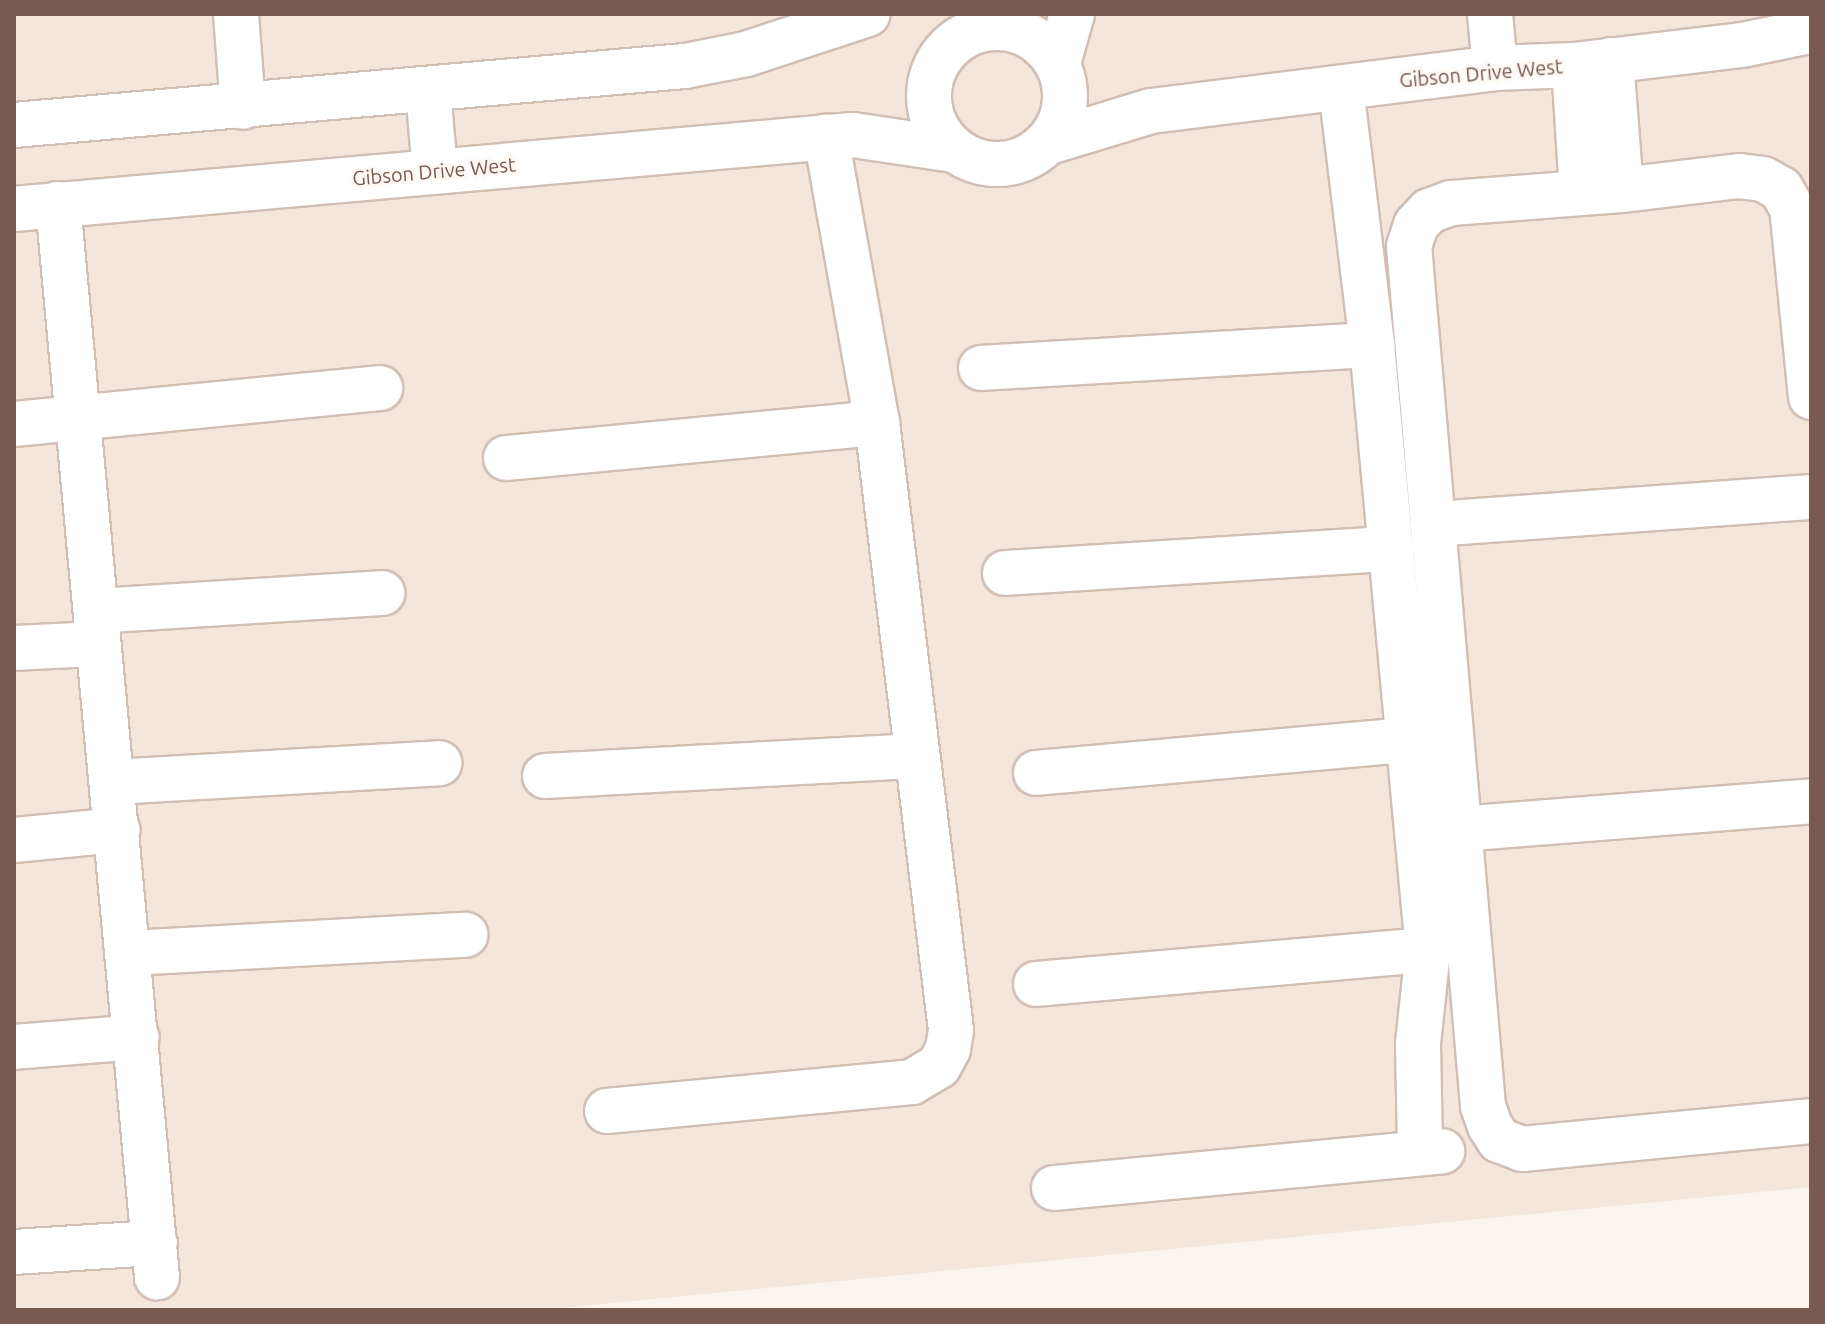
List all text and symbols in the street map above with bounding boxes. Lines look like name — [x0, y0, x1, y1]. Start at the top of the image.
street label: Gibson Drive West — [1398, 54, 1564, 92]
street label: Gibson Drive West — [351, 152, 517, 190]

